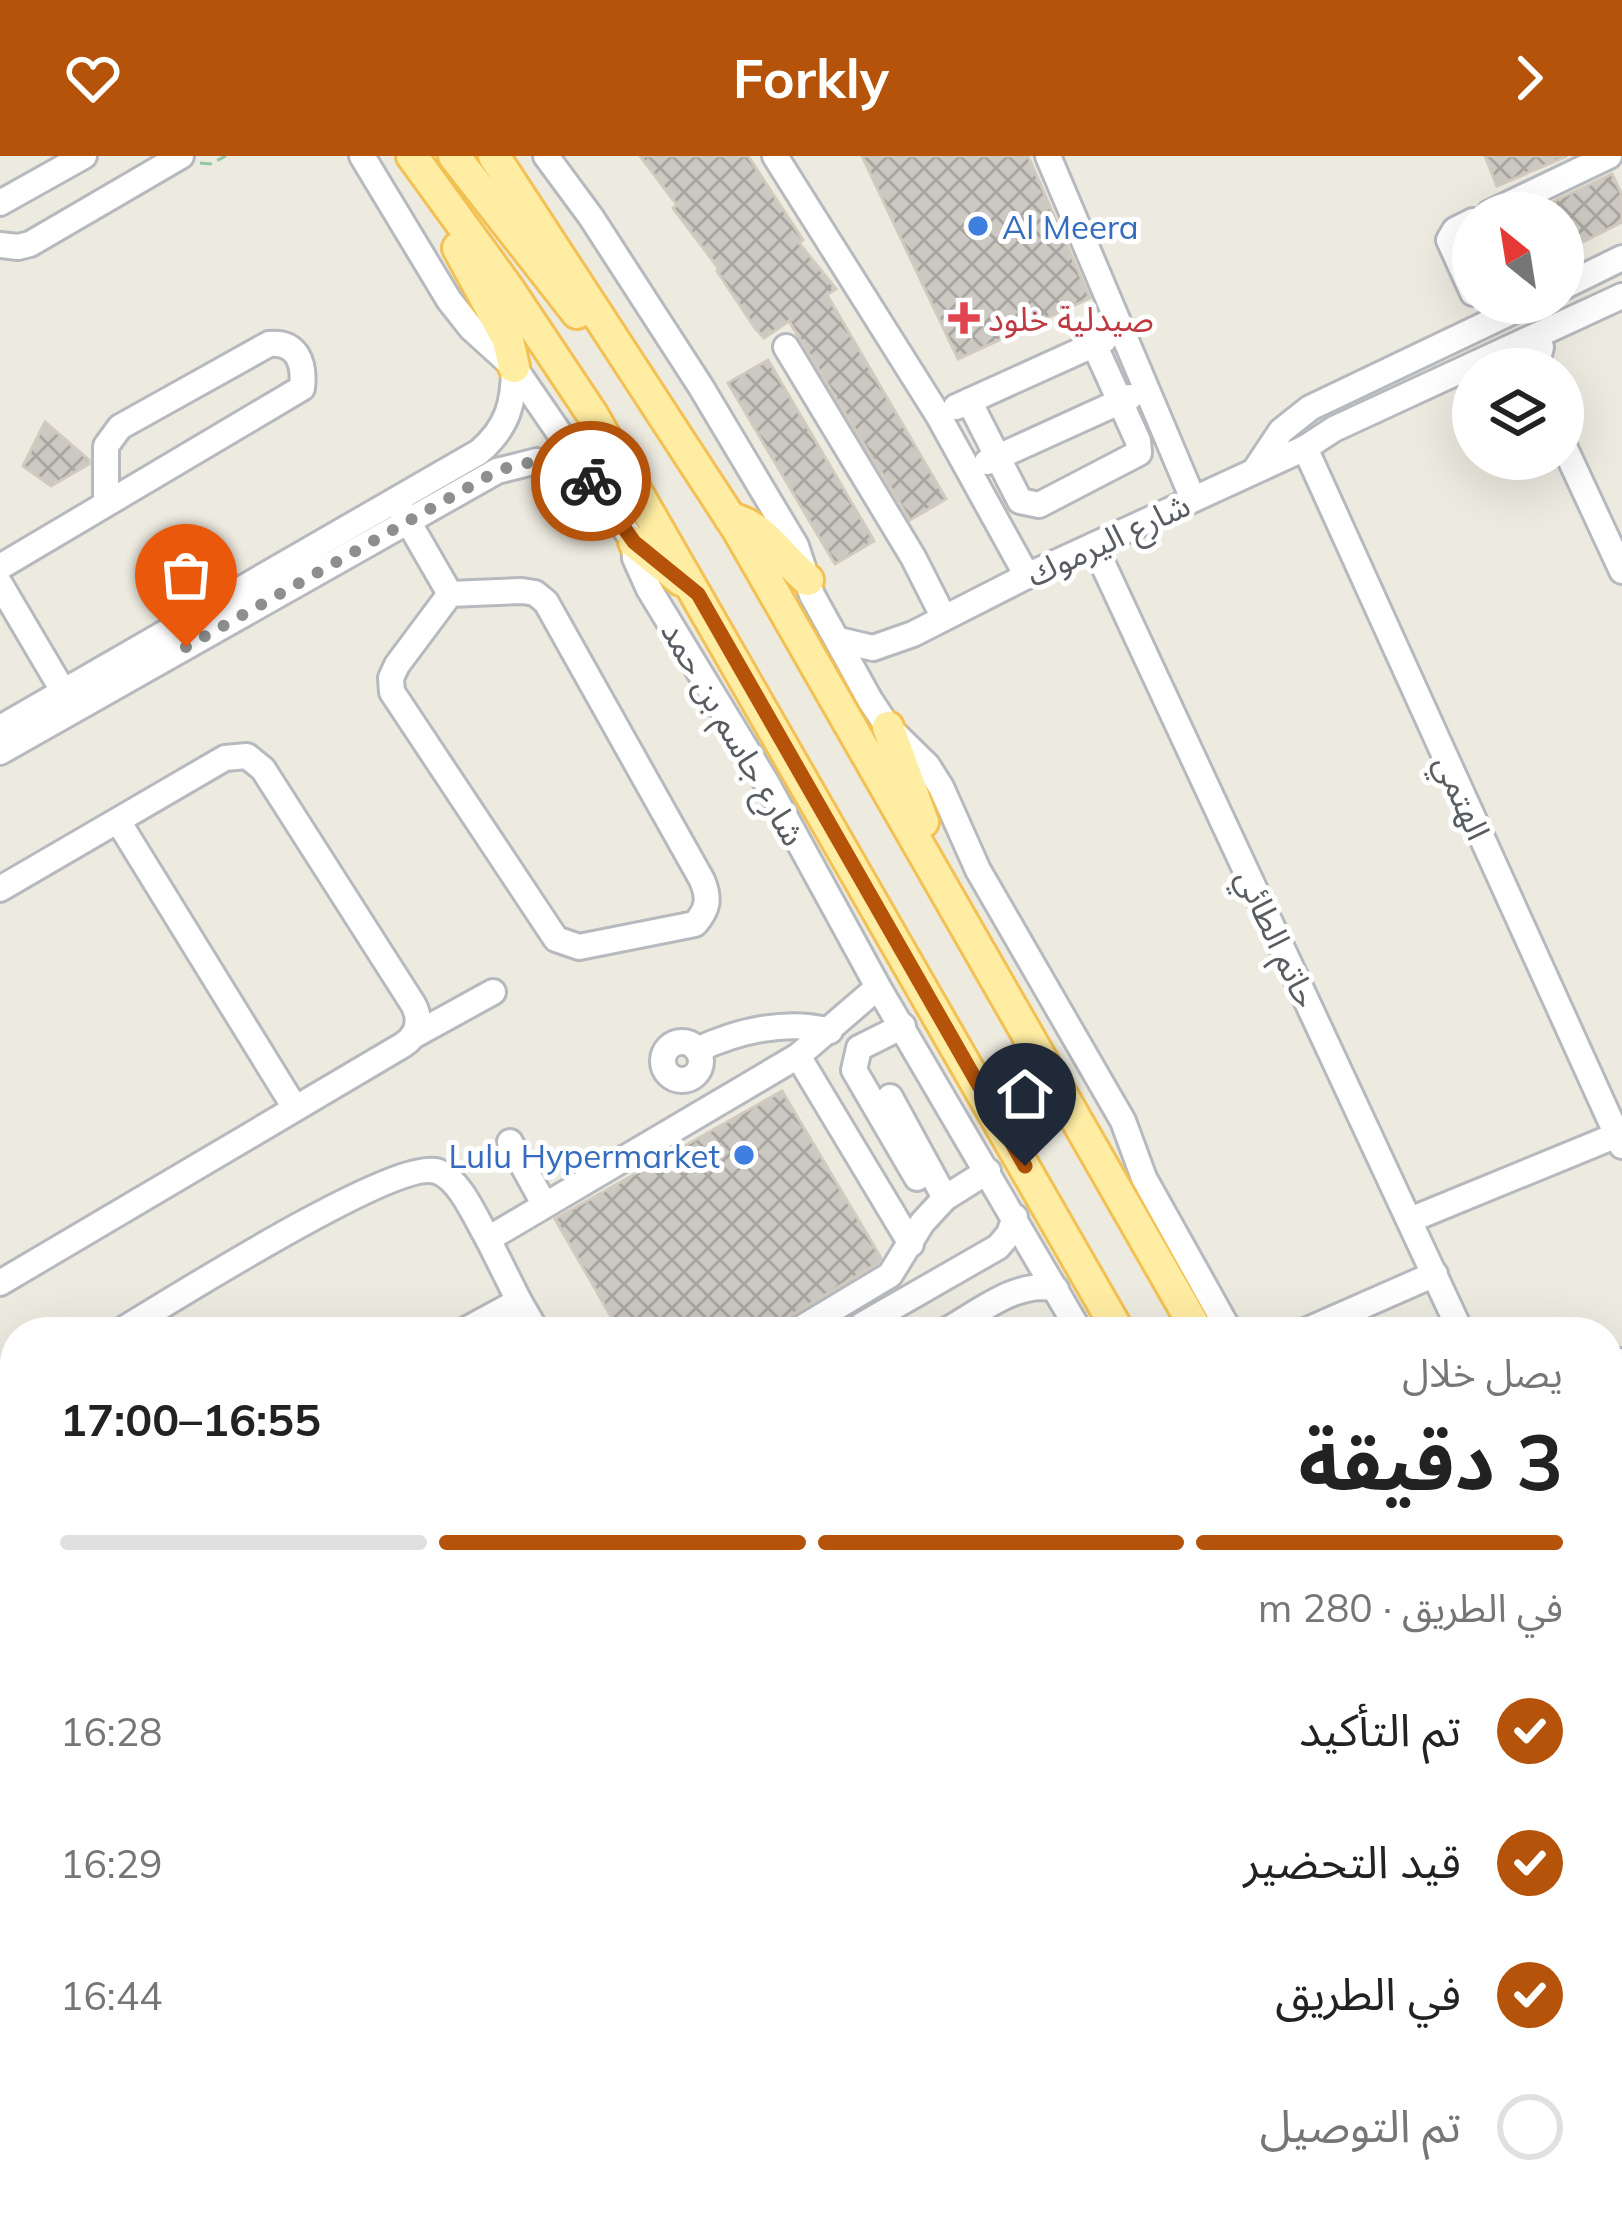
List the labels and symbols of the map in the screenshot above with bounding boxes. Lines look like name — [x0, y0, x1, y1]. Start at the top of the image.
north arrow — [1452, 192, 1584, 324]
place label: Al Meera — [1002, 206, 1139, 247]
marker: Al Meera — [965, 213, 991, 239]
place label: صيدلية خلود — [988, 298, 1154, 339]
marker: صيدلية خلود — [951, 305, 977, 331]
courier — [531, 421, 651, 541]
street label: شارع اليرموك — [1020, 483, 1198, 599]
pin — [135, 524, 237, 647]
street label: شارع جاسم بن حمد — [648, 613, 815, 856]
street label: الهتمي — [1421, 748, 1500, 848]
street label: حاتم الطائي — [1223, 862, 1328, 1017]
pin — [974, 1043, 1076, 1166]
place label: Lulu Hypermarket — [448, 1135, 720, 1176]
marker: Lulu Hypermarket — [731, 1142, 757, 1168]

